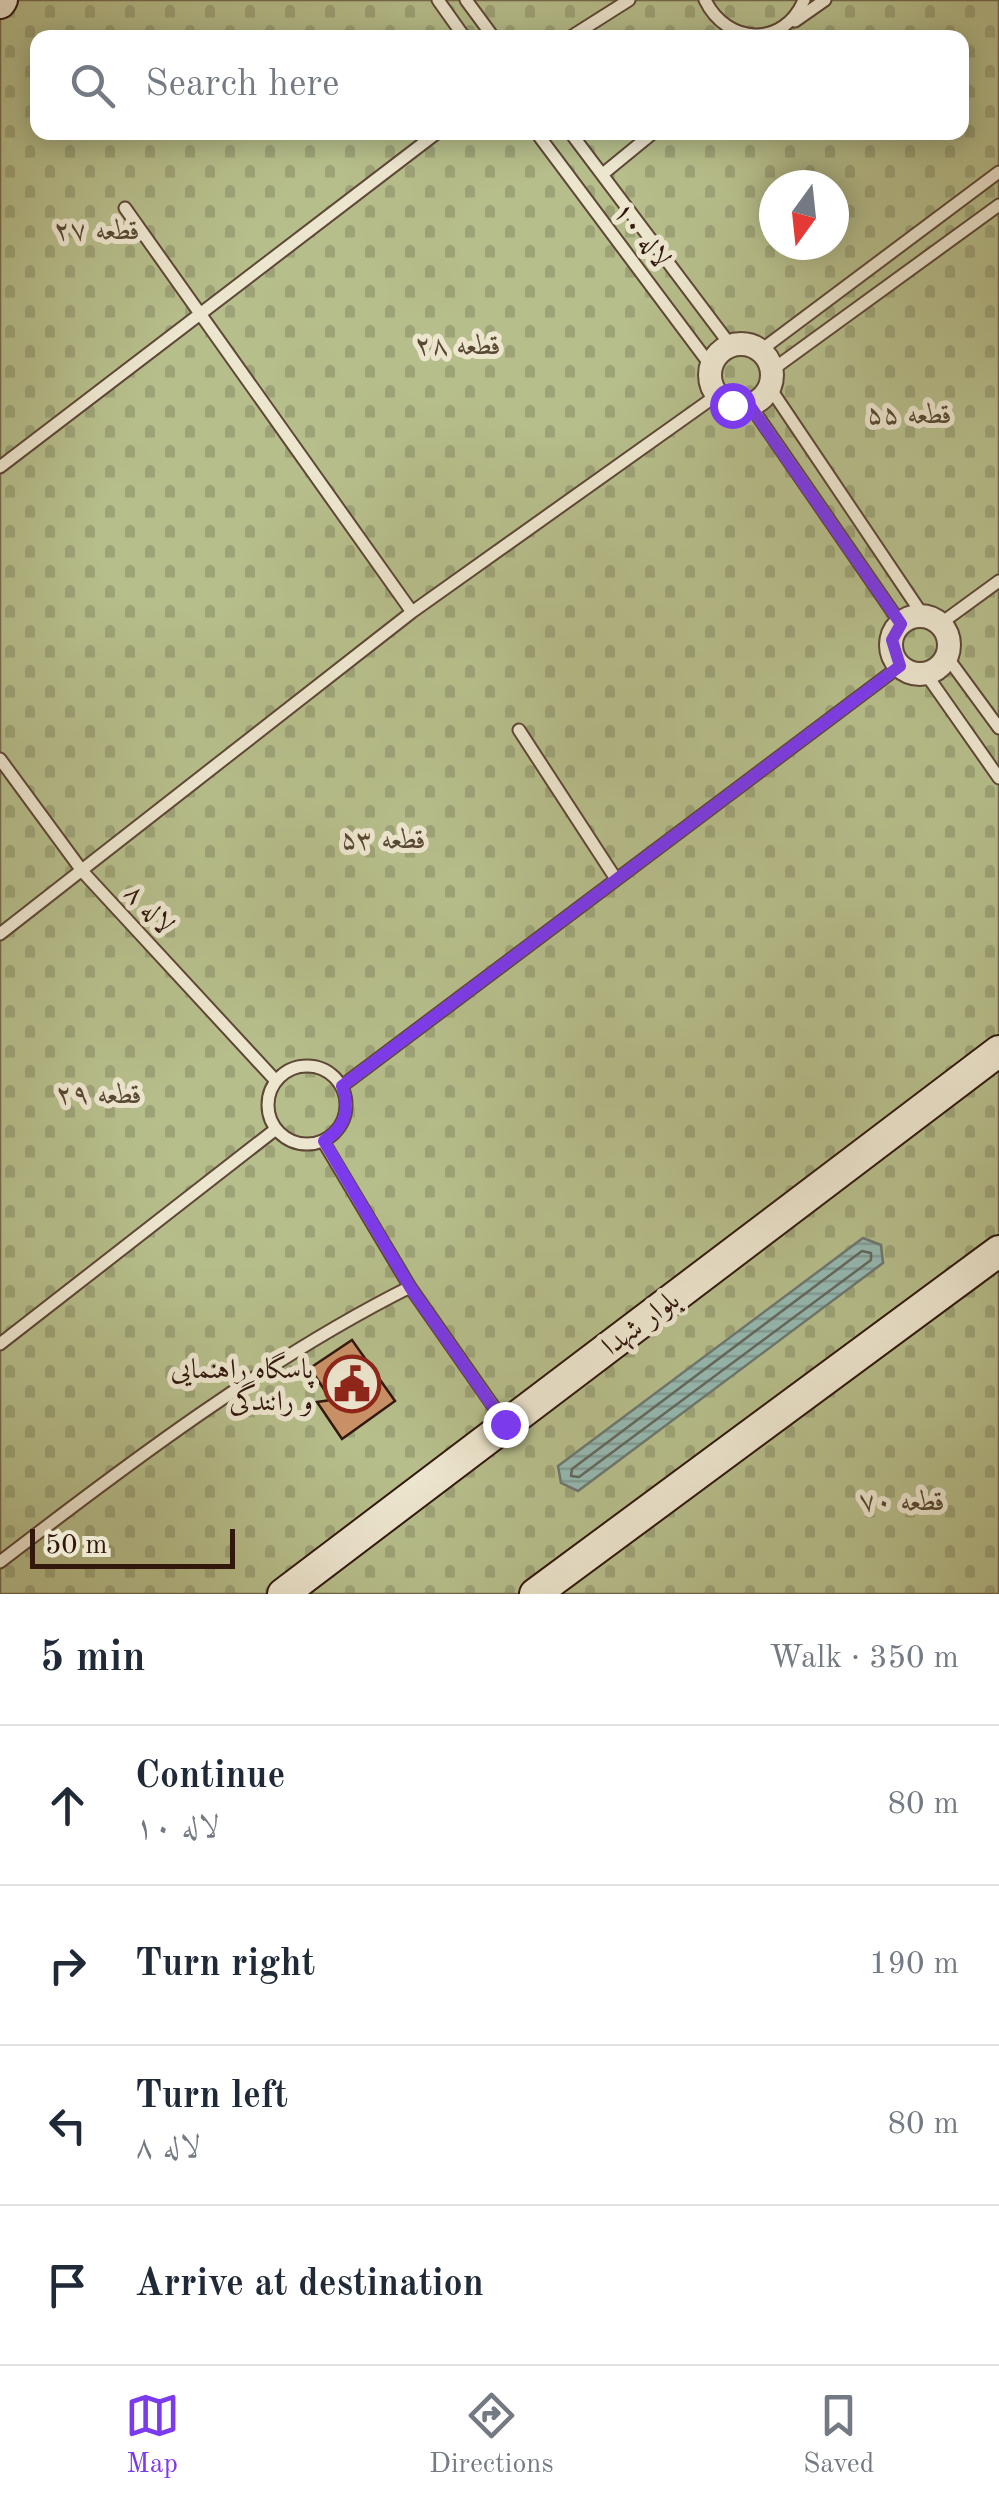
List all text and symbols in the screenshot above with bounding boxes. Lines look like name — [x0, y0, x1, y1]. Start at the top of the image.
search box — [30, 30, 969, 140]
icon: search — [65, 58, 120, 113]
text: Search here — [145, 66, 340, 104]
north arrow — [759, 170, 849, 260]
street label: لاله ۱۰ — [607, 198, 674, 274]
park label: قطعه ۲۷ — [55, 218, 141, 246]
park label: قطعه ۲۸ — [416, 333, 502, 361]
route start — [710, 383, 756, 429]
park label: قطعه ۵۵ — [867, 402, 953, 430]
park label: قطعه ۵۳ — [341, 827, 427, 855]
street label: لاله ۸ — [118, 879, 178, 941]
park label: قطعه ۲۹ — [57, 1082, 143, 1110]
street label: بلوار شهدا — [598, 1287, 687, 1364]
place label: پاسگاه راهنمایی و رانندگی — [170, 1351, 315, 1417]
public building icon: پاسگاه راهنمایی و رانندگی — [322, 1354, 382, 1414]
route end — [483, 1402, 529, 1448]
park label: قطعه ۷۰ — [860, 1489, 946, 1517]
scale bar — [30, 1524, 235, 1568]
text: 50 m — [45, 1532, 108, 1560]
text: 5 min — [40, 1638, 146, 1680]
text: Walk · 350 m — [769, 1643, 959, 1675]
text: Continue — [135, 1758, 285, 1796]
icon: ahead — [40, 1778, 95, 1833]
text: 80 m — [888, 1789, 959, 1821]
text: لاله ۱۰ — [135, 1813, 219, 1845]
icon: right — [40, 1938, 95, 1993]
text: Turn right — [135, 1946, 315, 1984]
text: 190 m — [869, 1949, 959, 1981]
text: Turn left — [135, 2078, 288, 2116]
icon: left — [40, 2098, 95, 2153]
text: 80 m — [888, 2109, 959, 2141]
text: لاله ۸ — [135, 2133, 201, 2165]
icon: arrive — [40, 2258, 95, 2313]
text: Arrive at destination — [135, 2266, 484, 2304]
tab: Map — [125, 2388, 180, 2483]
tab: Directions — [429, 2388, 554, 2483]
tab: Saved — [803, 2388, 874, 2483]

